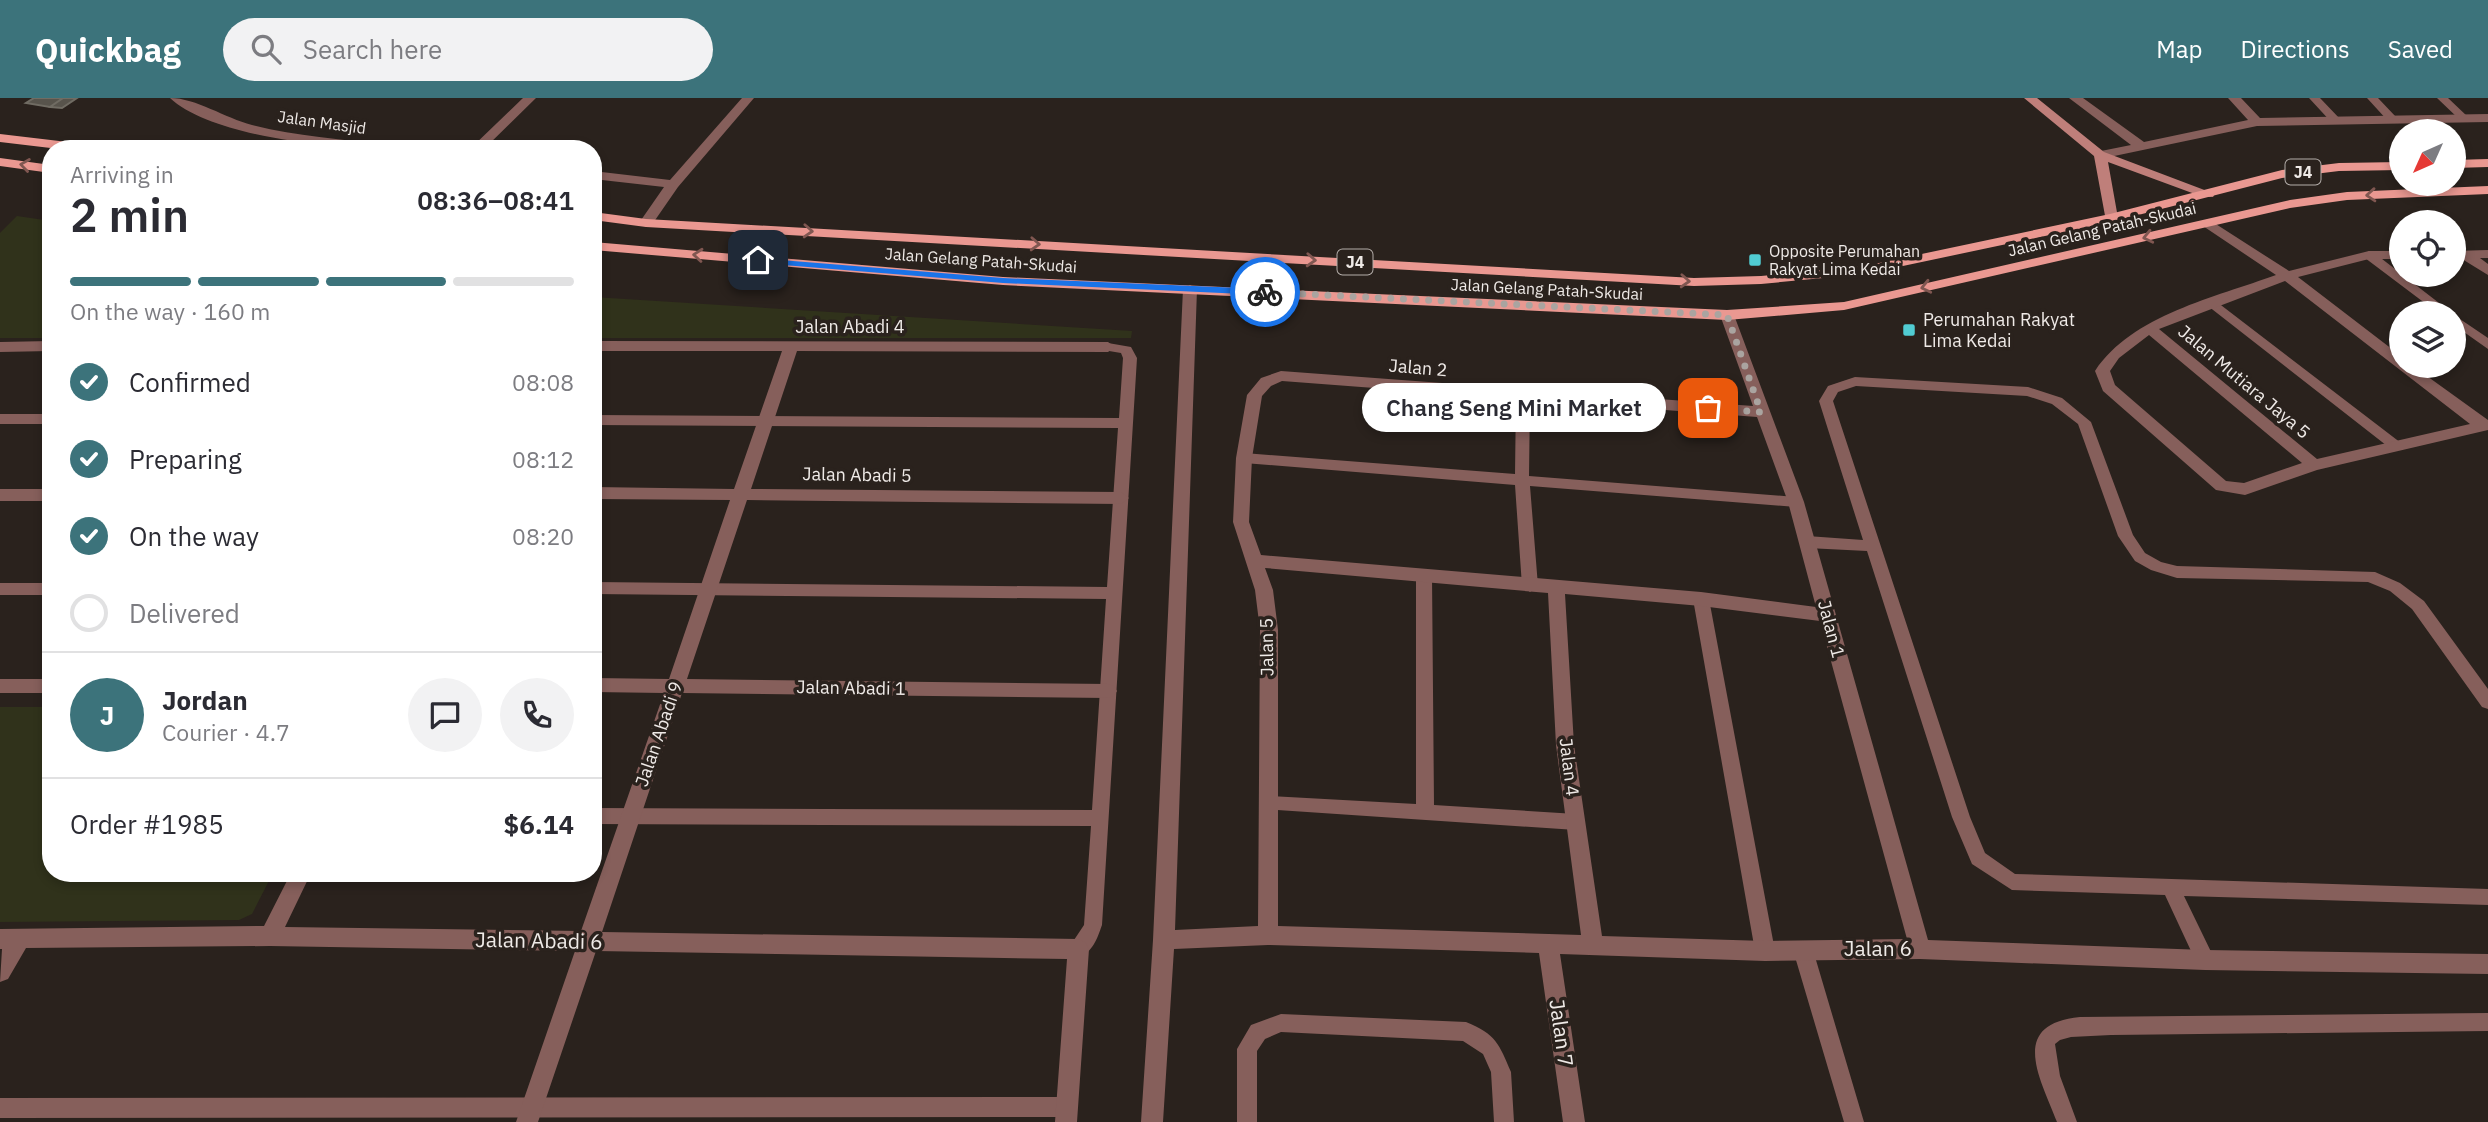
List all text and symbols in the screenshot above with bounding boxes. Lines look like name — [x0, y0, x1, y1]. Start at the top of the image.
search box — [223, 18, 713, 81]
text: Quickbag — [35, 28, 181, 71]
icon: search — [247, 30, 285, 68]
text: Search here — [303, 32, 442, 66]
text: Map — [2156, 33, 2202, 65]
text: Directions — [2240, 33, 2350, 65]
text: Saved — [2388, 33, 2453, 65]
street label: Jalan Masjid — [277, 106, 367, 138]
north arrow — [2389, 119, 2466, 196]
map controls — [2389, 119, 2466, 378]
one-way arrow — [20, 158, 31, 173]
text: Arriving in — [70, 159, 174, 189]
road number: J4 — [2286, 159, 2320, 184]
text: 08:36–08:41 — [417, 183, 574, 217]
text: 2 min — [70, 185, 189, 245]
one-way arrow — [2365, 187, 2376, 202]
street label: Jalan Gelang Patah-Skudai — [2006, 198, 2198, 260]
button: locate — [2389, 210, 2466, 287]
one-way arrow — [803, 224, 814, 239]
one-way arrow — [2142, 229, 2154, 243]
pin — [728, 230, 788, 290]
one-way arrow — [1030, 236, 1041, 251]
icon: home — [739, 241, 777, 279]
place label: Opposite Perumahan Rakyat Lima Kedai — [1769, 241, 1920, 279]
street label: Jalan Gelang Patah-Skudai — [884, 243, 1078, 277]
one-way arrow — [692, 248, 703, 263]
road number: J4 — [1338, 250, 1372, 274]
one-way arrow — [1306, 252, 1317, 267]
marker: Opposite Perumahan Rakyat Lima Kedai — [1747, 252, 1763, 268]
courier — [1230, 257, 1300, 327]
icon: bike — [1246, 273, 1284, 311]
one-way arrow — [1680, 273, 1691, 288]
street label: Jalan Gelang Patah-Skudai — [1450, 274, 1644, 304]
one-way arrow — [1920, 279, 1932, 294]
text: On the way · 160 m — [70, 296, 270, 326]
button: layers — [2389, 301, 2466, 378]
place label: Perumahan Rakyat Lima Kedai — [1923, 308, 2075, 352]
street label: Jalan Abadi 4 — [795, 315, 905, 338]
street label: Jalan Mutiara Jaya 5 — [2174, 320, 2315, 444]
marker: Perumahan Rakyat Lima Kedai — [1901, 322, 1917, 338]
street label: Jalan 2 — [1388, 353, 1448, 382]
icon: check — [70, 363, 108, 401]
text: Confirmed — [129, 365, 251, 399]
text: 08:08 — [512, 367, 574, 397]
pin — [1678, 378, 1738, 438]
callout: Chang Seng Mini Market — [1362, 384, 1666, 432]
icon: bag — [1689, 389, 1727, 427]
text: Chang Seng Mini Market — [1386, 392, 1642, 422]
icon: check — [70, 440, 108, 478]
text: Preparing — [129, 442, 242, 476]
text: 08:12 — [512, 444, 574, 474]
street label: Jalan Abadi 5 — [802, 462, 912, 487]
icon: check — [70, 517, 108, 555]
text: On the way — [129, 519, 259, 553]
text: 08:20 — [512, 521, 574, 551]
text: Delivered — [129, 596, 240, 630]
street label: Jalan 1 — [1813, 598, 1850, 660]
street label: Jalan 5 — [1254, 618, 1279, 676]
street label: Jalan Abadi 1 — [796, 675, 906, 700]
button: chat — [408, 678, 482, 752]
button: phone — [500, 678, 574, 752]
street label: Jalan Abadi 9 — [630, 678, 687, 789]
text: Jordan — [162, 683, 248, 717]
text: J — [100, 698, 114, 732]
text: Courier · 4.7 — [162, 717, 290, 747]
street label: Jalan 4 — [1555, 736, 1585, 798]
text: Order #1985 — [70, 807, 224, 841]
text: $6.14 — [504, 807, 574, 841]
street label: Jalan Abadi 6 — [475, 925, 603, 955]
street label: Jalan 6 — [1844, 934, 1912, 962]
street label: Jalan 7 — [1543, 997, 1581, 1069]

